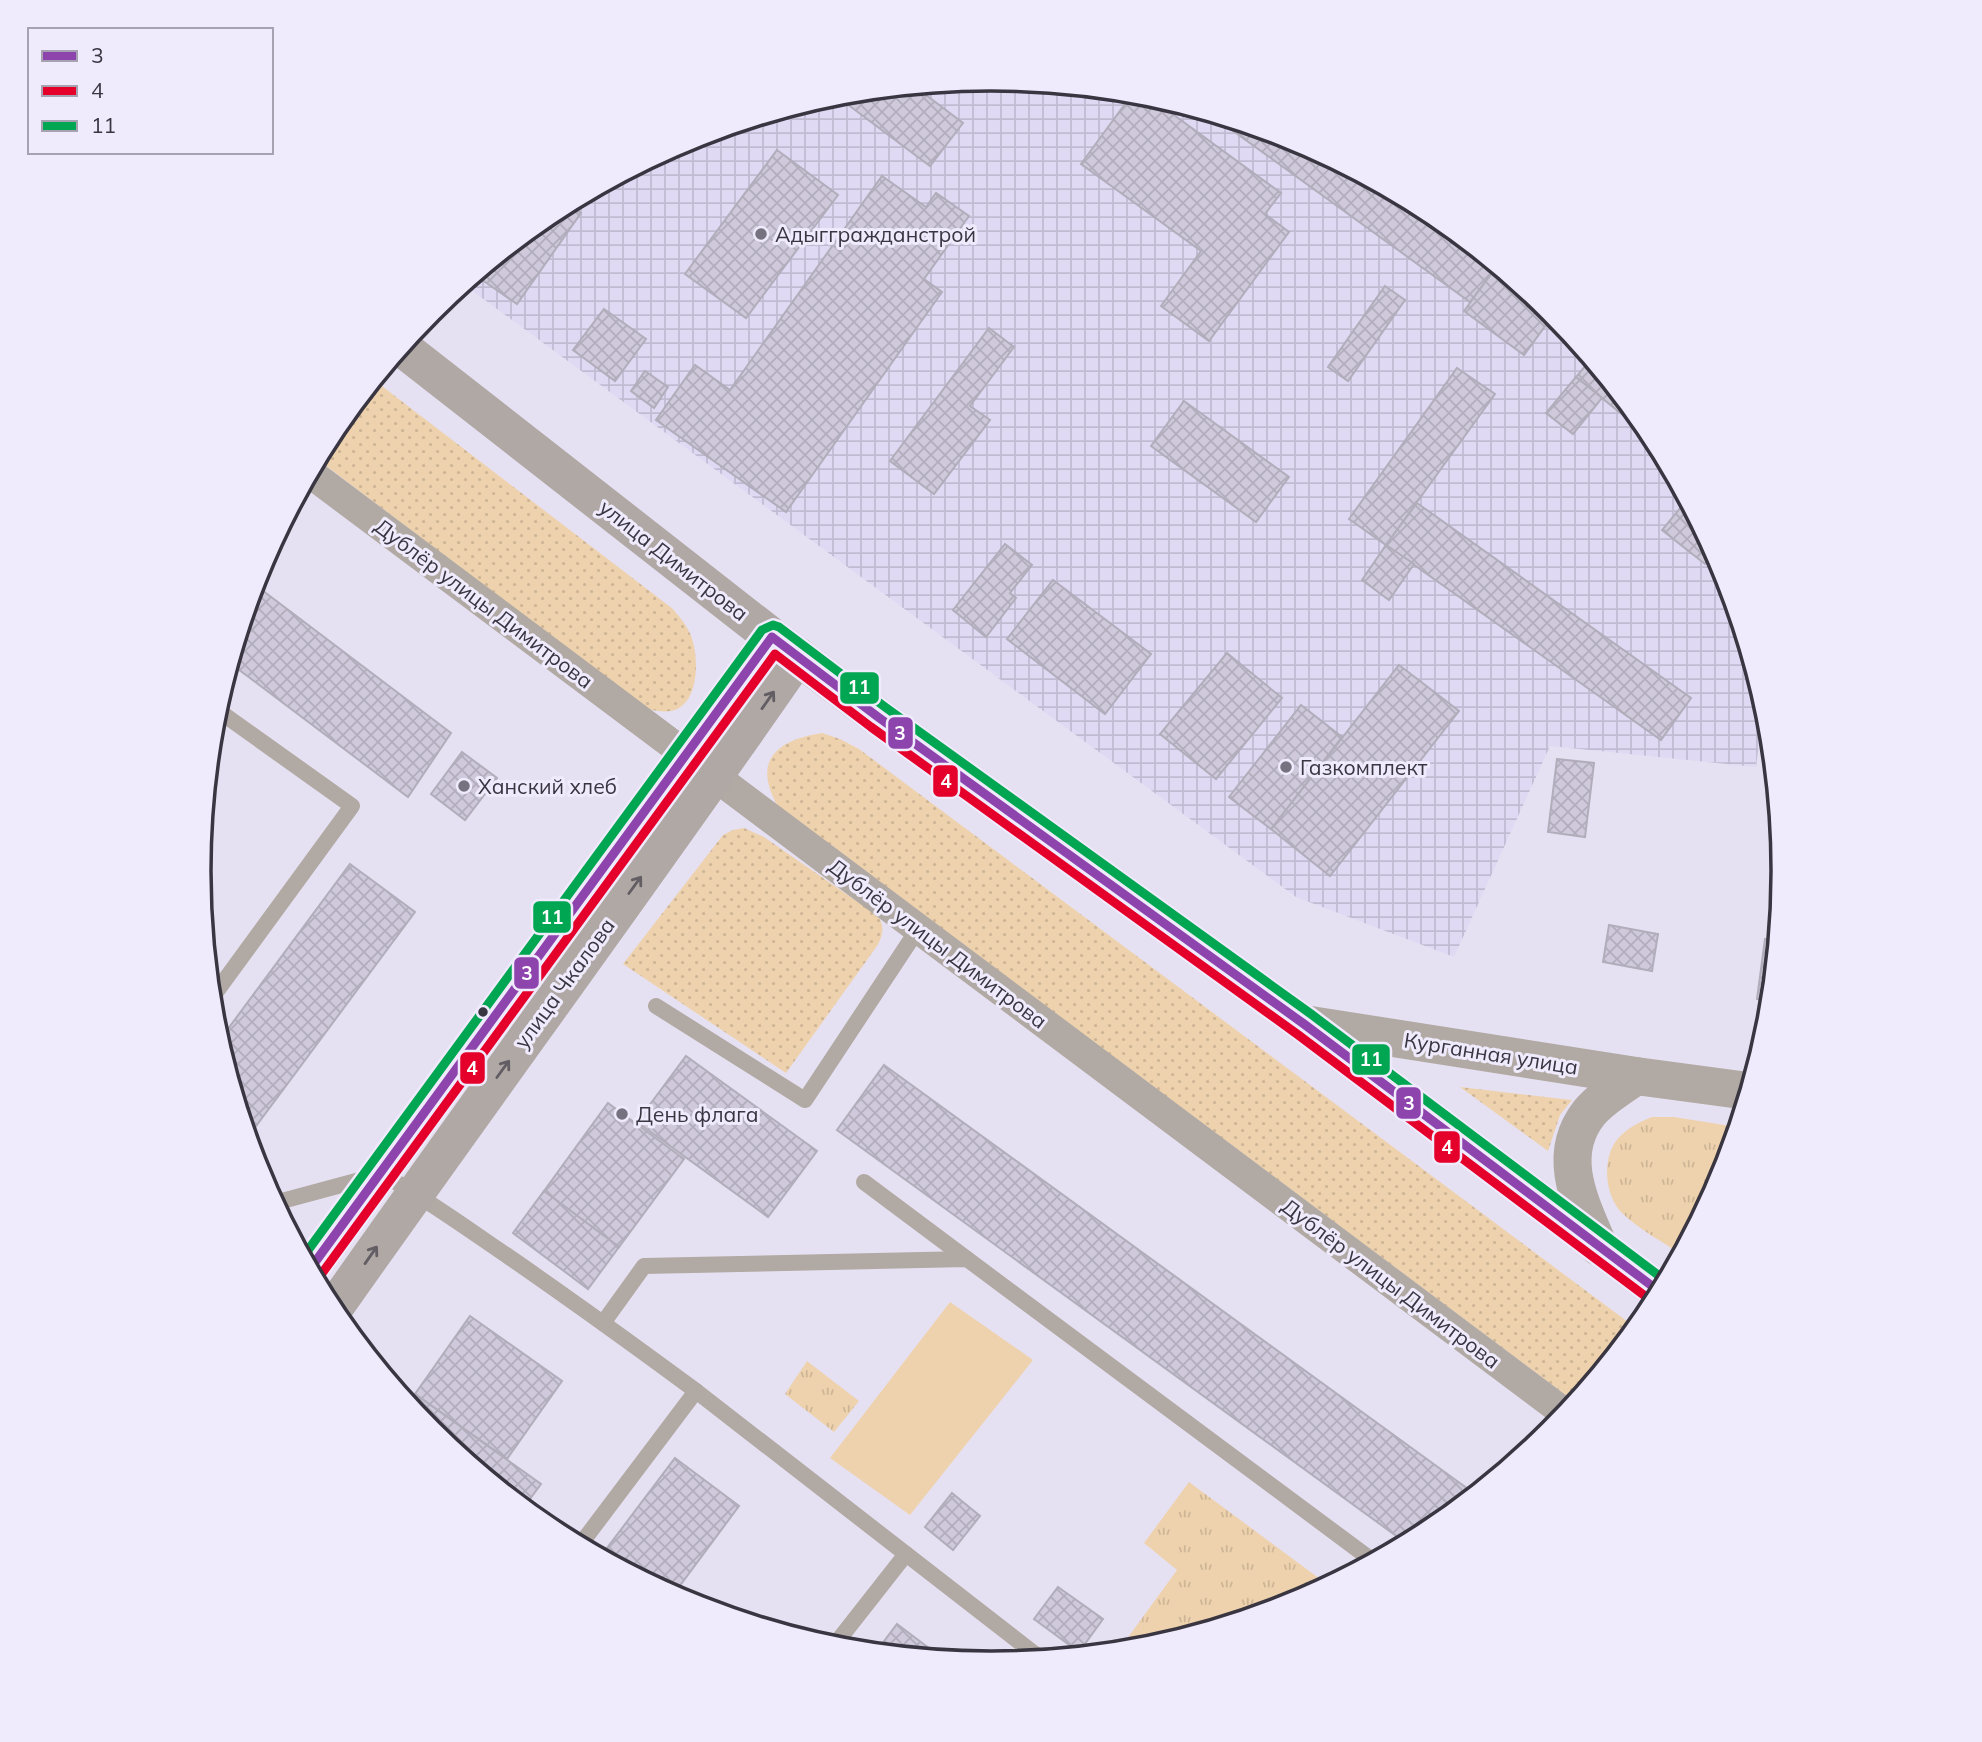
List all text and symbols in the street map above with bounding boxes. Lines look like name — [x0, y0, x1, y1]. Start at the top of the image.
legend — [28, 28, 273, 154]
text: 3 — [91, 42, 104, 68]
text: 4 — [91, 77, 104, 103]
text: 11 — [91, 112, 116, 138]
place label: Адыггражданстрой — [775, 221, 976, 247]
marker: Адыггражданстрой — [753, 226, 769, 242]
street label: улица Димитрова — [594, 494, 754, 626]
street label: Дублёр улицы Димитрова — [370, 512, 598, 694]
line badge: 11 — [839, 671, 880, 705]
text: 11 — [848, 675, 870, 699]
one-way arrow — [761, 691, 775, 710]
line badge: 3 — [887, 716, 914, 750]
text: 3 — [894, 721, 906, 745]
place label: Газкомплект — [1300, 754, 1428, 780]
marker: Газкомплект — [1278, 759, 1294, 775]
line badge: 4 — [932, 764, 959, 798]
text: 4 — [940, 769, 952, 793]
place label: Ханский хлеб — [478, 773, 617, 799]
marker: Ханский хлеб — [456, 778, 472, 794]
street label: Дублёр улицы Димитрова — [824, 852, 1052, 1034]
one-way arrow — [628, 876, 642, 895]
line badge: 11 — [532, 900, 572, 934]
text: 11 — [541, 905, 563, 929]
street label: улица Чкалова — [508, 913, 620, 1053]
line badge: 3 — [513, 956, 540, 990]
text: 3 — [521, 961, 533, 985]
unlabelled marker — [476, 1005, 490, 1019]
street label: Курганная улица — [1402, 1026, 1580, 1080]
line badge: 11 — [1351, 1043, 1391, 1076]
text: 11 — [1360, 1047, 1382, 1071]
line badge: 4 — [459, 1051, 486, 1085]
text: 4 — [466, 1056, 478, 1080]
one-way arrow — [495, 1060, 510, 1079]
line badge: 3 — [1395, 1086, 1422, 1120]
text: 3 — [1403, 1091, 1415, 1115]
place label: День флага — [636, 1101, 759, 1127]
marker: День флага — [614, 1106, 630, 1122]
line badge: 4 — [1433, 1130, 1461, 1164]
text: 4 — [1441, 1135, 1453, 1159]
street label: Дублёр улицы Димитрова — [1277, 1192, 1505, 1374]
one-way arrow — [364, 1246, 378, 1265]

